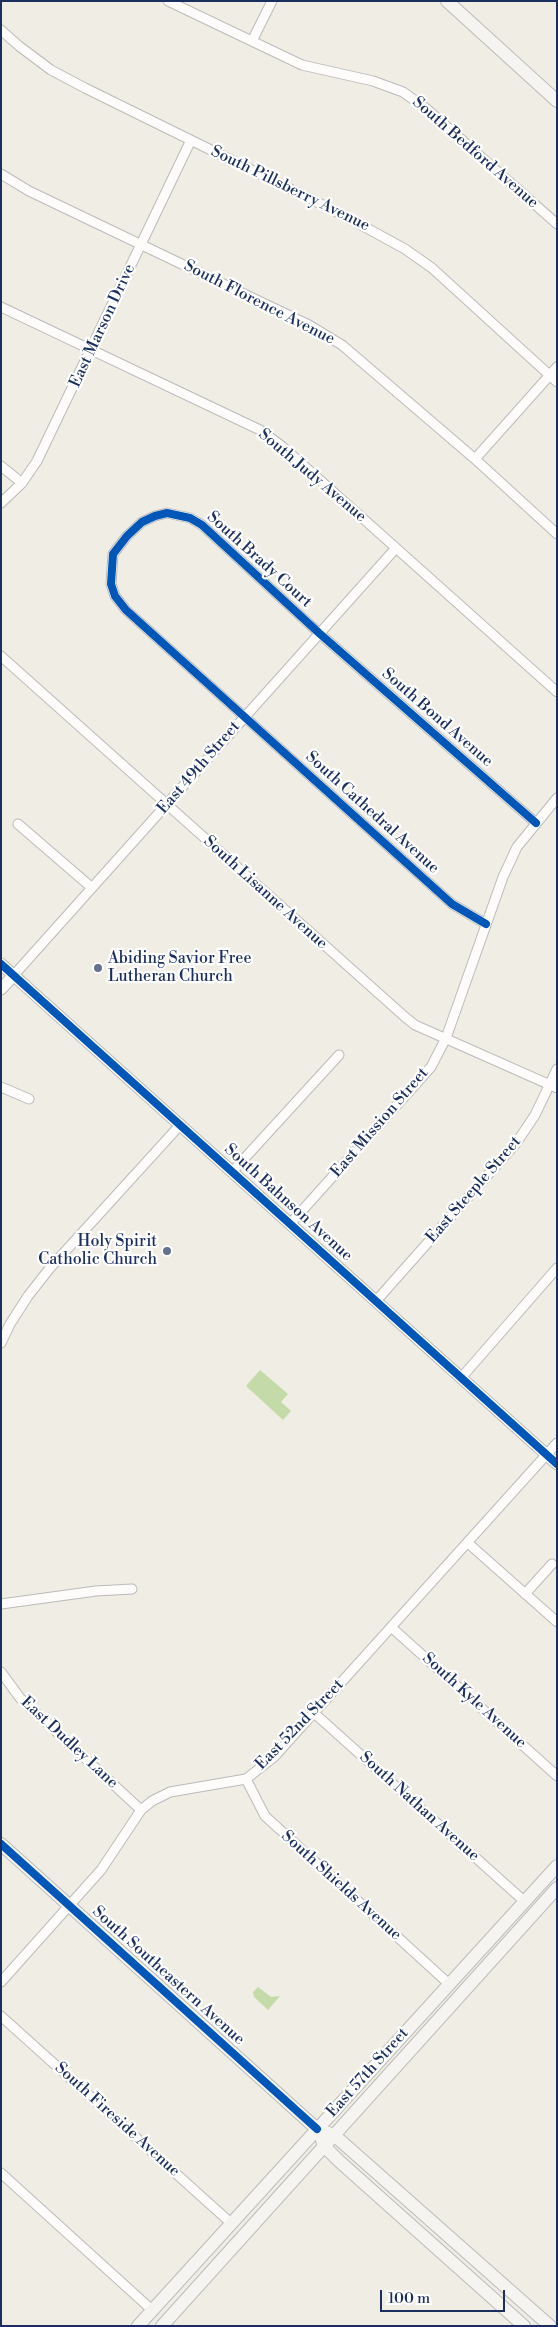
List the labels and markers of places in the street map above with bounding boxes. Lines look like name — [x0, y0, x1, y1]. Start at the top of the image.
place label: Abiding Savior Free Lutheran Church — [108, 949, 251, 987]
marker: Abiding Savior Free Lutheran Church — [92, 962, 104, 974]
place label: Holy Spirit Catholic Church — [38, 1232, 157, 1270]
marker: Holy Spirit Catholic Church — [161, 1245, 173, 1257]

